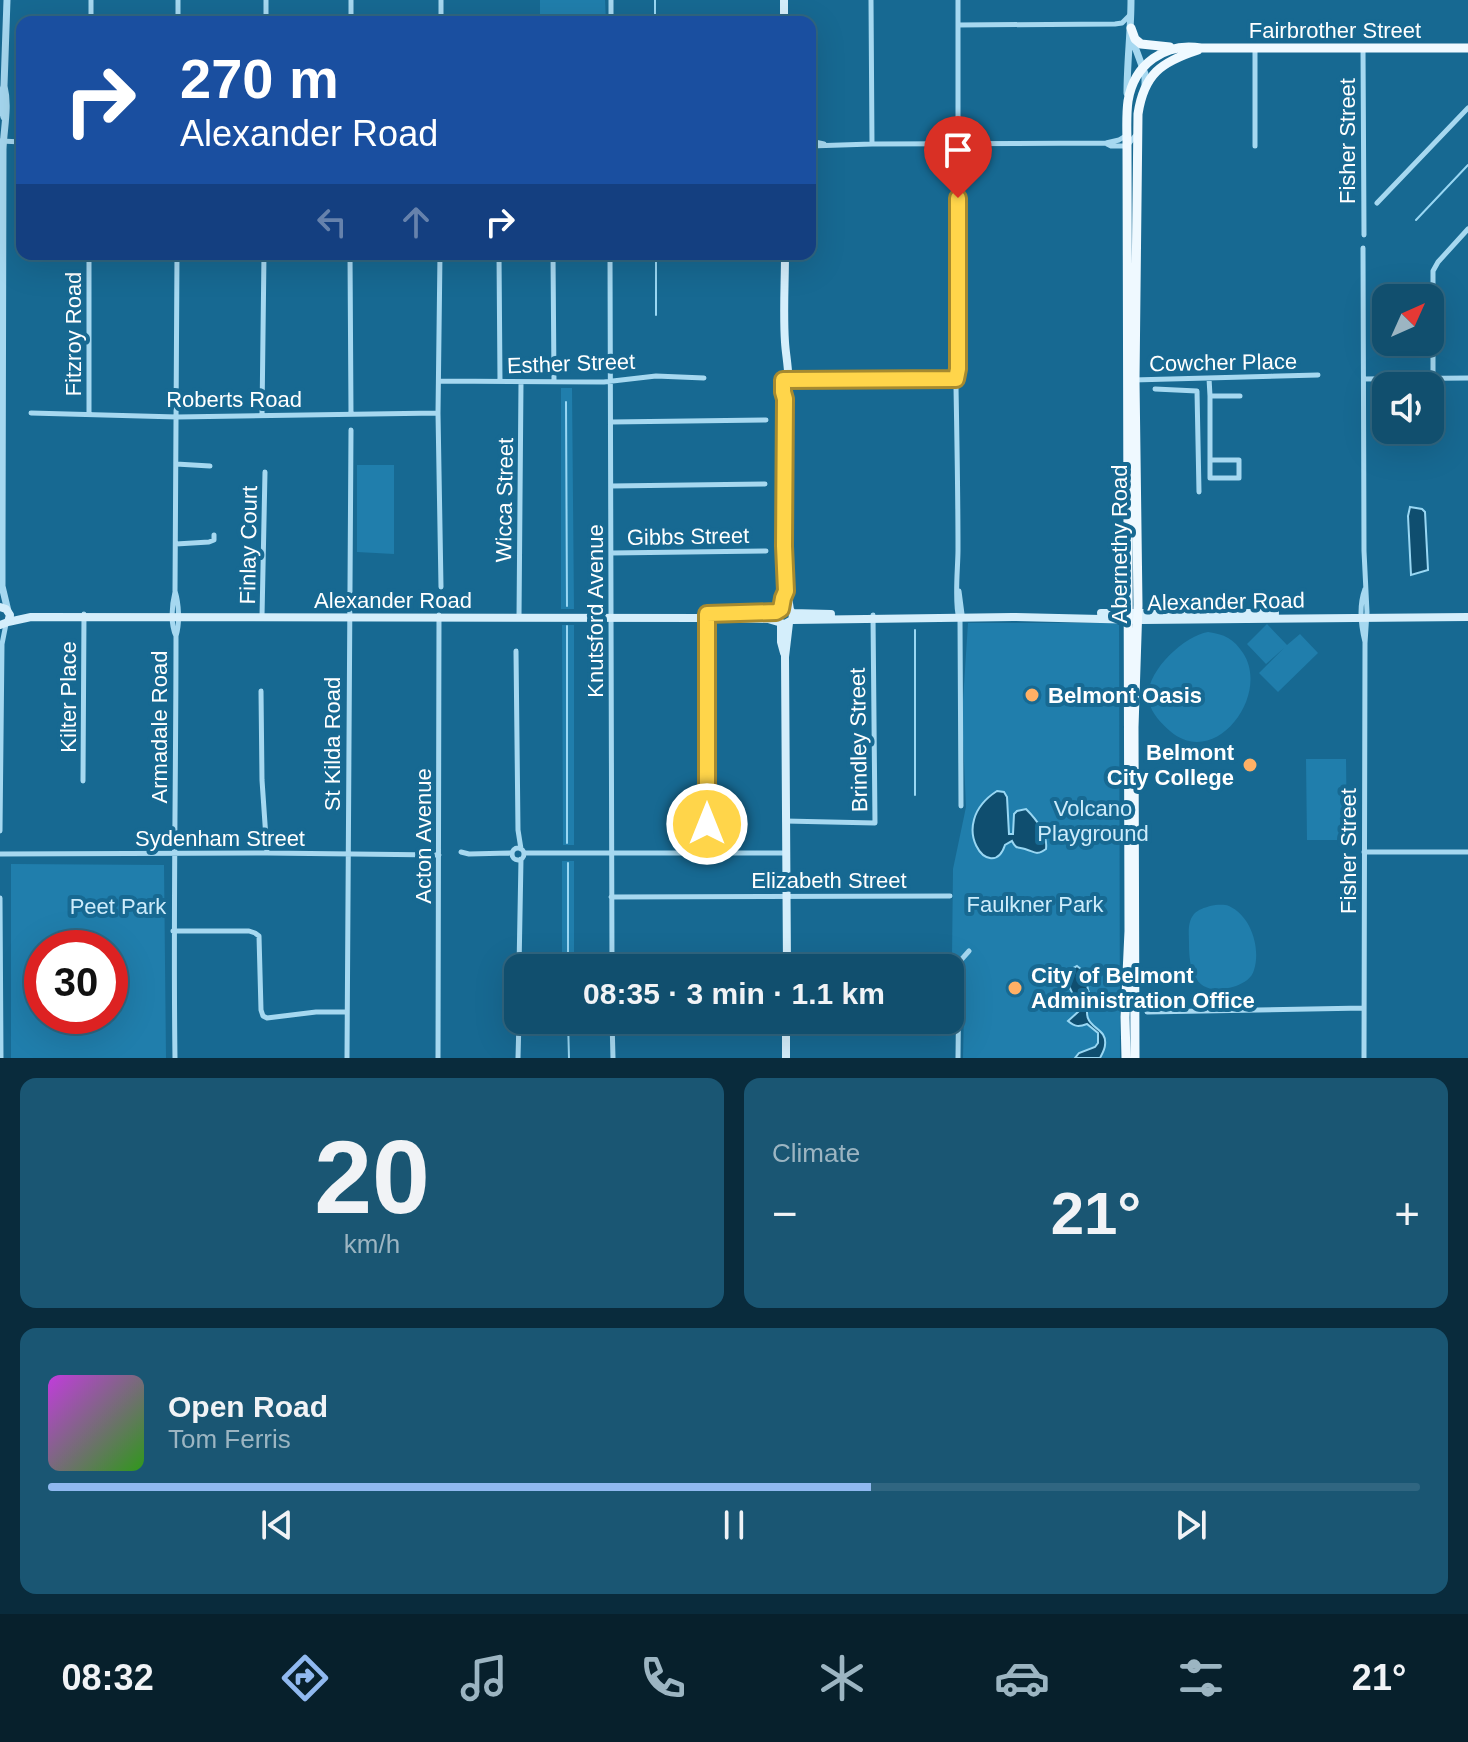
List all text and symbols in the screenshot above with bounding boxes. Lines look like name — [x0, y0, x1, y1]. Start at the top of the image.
street label: Fairbrother Street — [1249, 18, 1421, 43]
text: 270 m — [180, 47, 339, 110]
icon: right — [48, 48, 152, 152]
street label: Fisher Street — [1335, 78, 1360, 204]
text: Alexander Road — [180, 113, 438, 154]
pin — [924, 116, 992, 198]
icon: arrive — [936, 128, 980, 172]
icon: left — [310, 200, 354, 244]
icon: ahead — [394, 200, 438, 244]
icon: right — [478, 200, 522, 244]
street label: Fitzroy Road — [61, 272, 86, 396]
north arrow — [1372, 284, 1444, 356]
map controls — [1372, 284, 1444, 444]
street label: Esther Street — [506, 349, 636, 378]
street label: Cowcher Place — [1149, 349, 1297, 376]
button: sound — [1372, 372, 1444, 444]
street label: Roberts Road — [166, 387, 302, 412]
street label: Wicca Street — [491, 437, 518, 563]
street label: Abernethy Road — [1107, 465, 1132, 624]
street label: Finlay Court — [235, 486, 262, 605]
street label: Gibbs Street — [627, 523, 749, 550]
street label: Knutsford Avenue — [583, 524, 608, 698]
street label: Alexander Road — [314, 588, 472, 613]
street label: Alexander Road — [1147, 588, 1305, 615]
street label: Kilter Place — [56, 641, 81, 753]
street label: Armadale Road — [147, 651, 172, 803]
street label: Brindley Street — [845, 668, 872, 812]
street label: St Kilda Road — [320, 677, 345, 811]
place label: Belmont Oasis — [1048, 683, 1202, 708]
marker: Belmont Oasis — [1023, 686, 1041, 704]
place label: Belmont City College — [1107, 740, 1235, 790]
marker: Belmont City College — [1241, 756, 1259, 774]
street label: Acton Avenue — [411, 768, 436, 904]
position arrow — [665, 782, 749, 866]
street label: Fisher Street — [1336, 788, 1361, 914]
park label: Volcano Playground — [1037, 796, 1149, 846]
street label: Sydenham Street — [135, 826, 305, 851]
street label: Elizabeth Street — [751, 868, 907, 893]
park label: Faulkner Park — [967, 892, 1104, 917]
park label: Peet Park — [70, 894, 167, 919]
speed limit sign: 30 — [24, 930, 128, 1034]
place label: City of Belmont Administration Office — [1031, 963, 1255, 1013]
text: 08:35 · 3 min · 1.1 km — [583, 977, 885, 1010]
marker: City of Belmont Administration Office — [1006, 979, 1024, 997]
text: 20 — [314, 1119, 430, 1235]
text: Climate — [772, 1138, 860, 1168]
text: 21° — [1051, 1180, 1141, 1247]
text: − — [772, 1189, 798, 1238]
text: + — [1394, 1189, 1420, 1238]
text: km/h — [344, 1229, 400, 1259]
text: Open Road — [168, 1390, 328, 1423]
text: Tom Ferris — [168, 1424, 291, 1454]
icon: previous — [255, 1503, 299, 1547]
icon: pause — [712, 1503, 756, 1547]
icon: next — [1169, 1503, 1213, 1547]
icon: directions — [277, 1650, 333, 1706]
icon: music — [456, 1650, 512, 1706]
icon: phone — [635, 1650, 691, 1706]
icon: climate — [814, 1650, 870, 1706]
icon: car — [994, 1650, 1050, 1706]
icon: filters — [1173, 1650, 1229, 1706]
text: 08:32 — [62, 1657, 154, 1698]
text: 21° — [1352, 1657, 1406, 1698]

